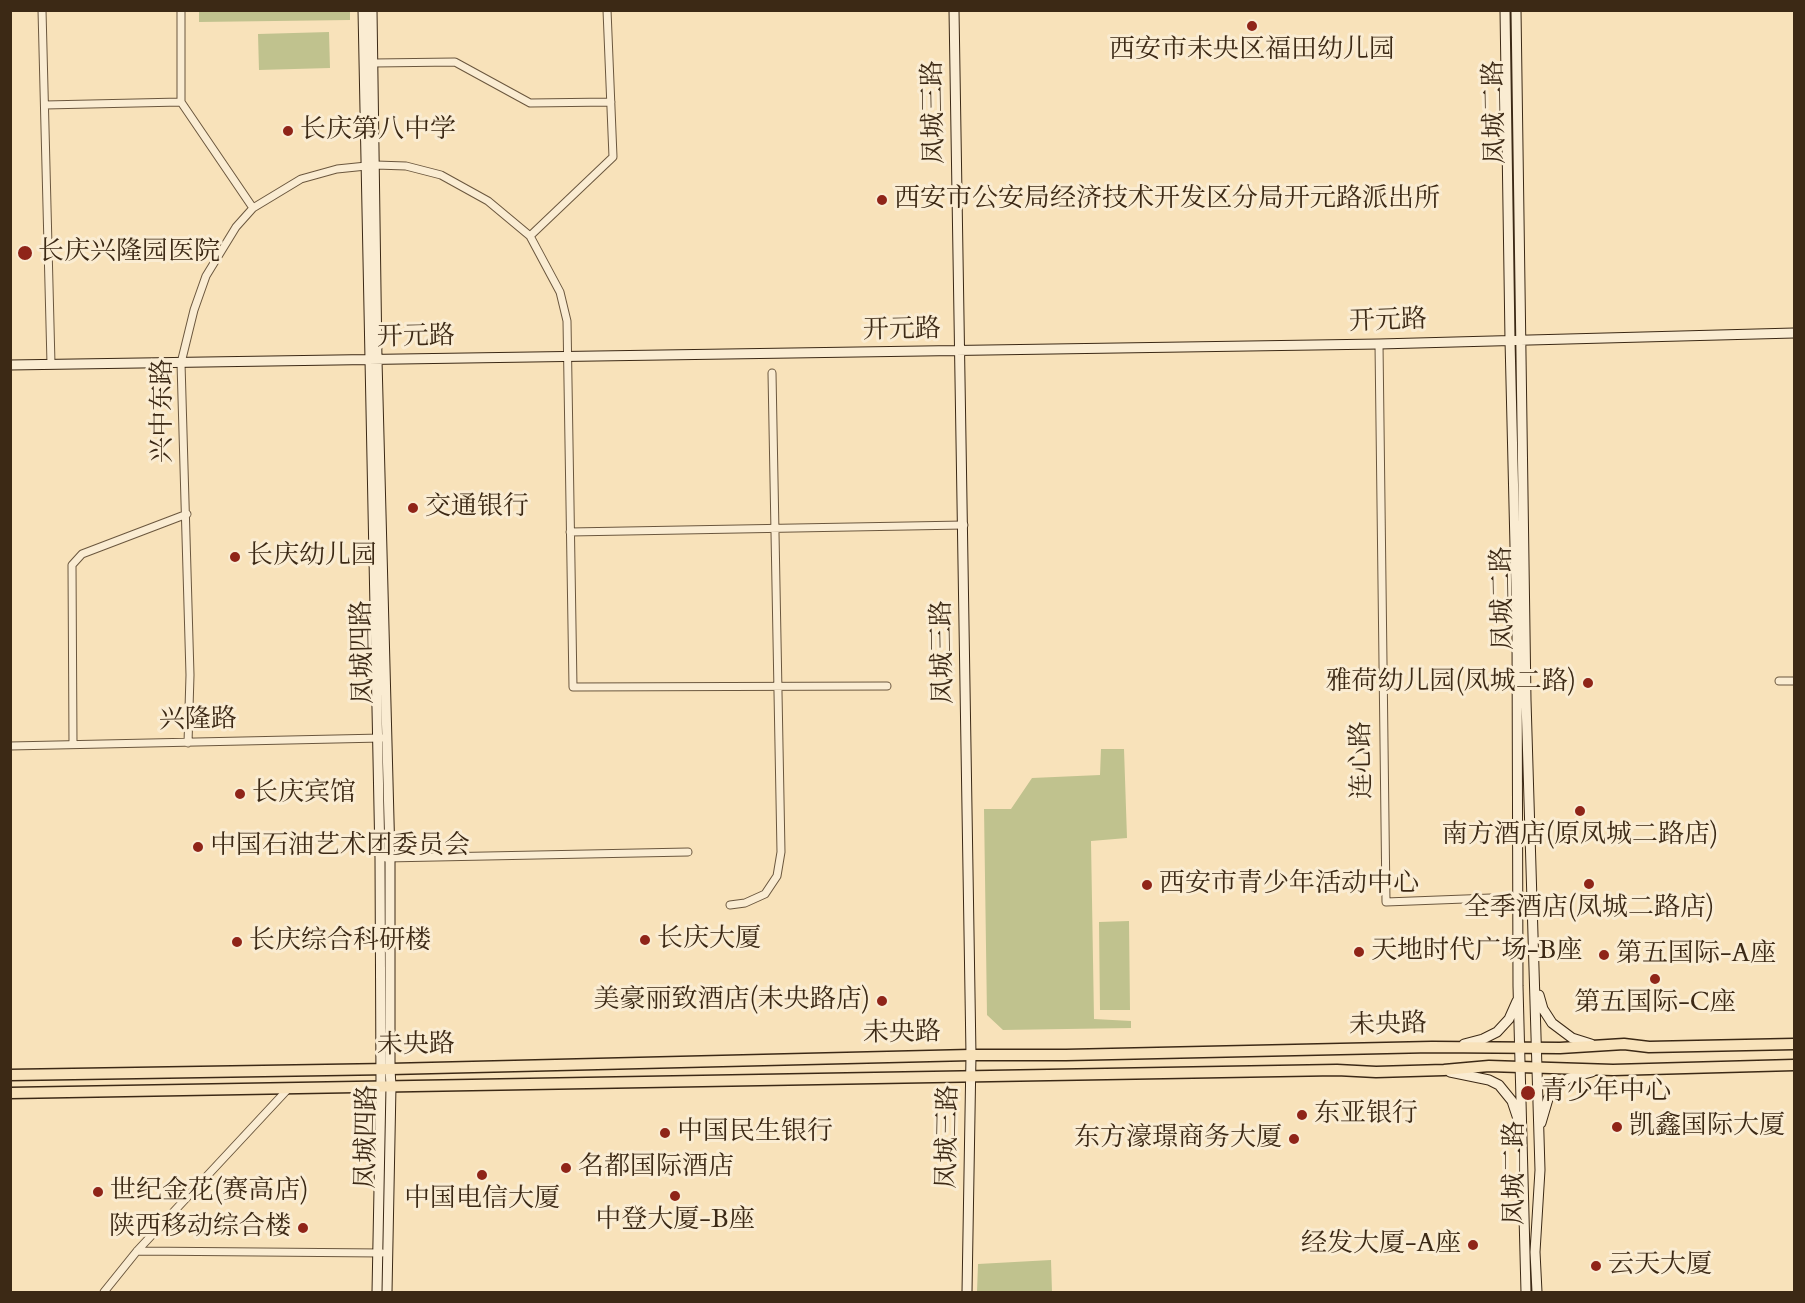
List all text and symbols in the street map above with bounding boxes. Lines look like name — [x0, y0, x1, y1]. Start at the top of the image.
marker: 西安市未央区福田幼儿园 — [1245, 19, 1259, 33]
place label: 西安市未央区福田幼儿园 — [1109, 35, 1395, 67]
street label: 凤城三路 — [918, 60, 952, 164]
street label: 凤城二路 — [1479, 60, 1513, 164]
place label: 长庆第八中学 — [300, 115, 456, 147]
marker: 长庆第八中学 — [281, 124, 295, 138]
place label: 西安市公安局经济技术开发区分局开元路派出所 — [894, 184, 1440, 216]
marker: 西安市公安局经济技术开发区分局开元路派出所 — [875, 193, 889, 207]
place label: 长庆兴隆园医院 — [38, 237, 220, 269]
marker: 长庆兴隆园医院 — [16, 244, 34, 262]
street label: 开元路 — [1348, 305, 1428, 339]
street label: 开元路 — [863, 315, 941, 347]
street label: 开元路 — [377, 322, 455, 354]
street label: 兴中东路 — [148, 359, 180, 463]
place label: 交通银行 — [425, 492, 529, 524]
marker: 交通银行 — [406, 501, 420, 515]
place label: 长庆幼儿园 — [247, 541, 377, 573]
street label: 凤城二路 — [1487, 546, 1521, 650]
marker: 长庆幼儿园 — [228, 550, 242, 564]
street label: 凤城四路 — [347, 600, 381, 704]
street label: 凤城三路 — [927, 600, 961, 704]
place label: 雅荷幼儿园(凤城二路) — [1325, 667, 1576, 699]
marker: 雅荷幼儿园(凤城二路) — [1581, 676, 1595, 690]
street label: 兴隆路 — [159, 705, 237, 737]
street label: 连心路 — [1347, 721, 1379, 799]
place label: 长庆宾馆 — [252, 778, 356, 810]
marker: 长庆宾馆 — [233, 787, 247, 801]
marker: 南方酒店(原凤城二路店) — [1573, 804, 1587, 818]
place label: 南方酒店(原凤城二路店) — [1442, 820, 1718, 852]
place label: 中国石油艺术团委员会 — [210, 831, 470, 863]
marker: 中国石油艺术团委员会 — [191, 840, 205, 854]
place label: 西安市青少年活动中心 — [1159, 869, 1419, 901]
marker: 全季酒店(凤城二路店) — [1582, 877, 1596, 891]
marker: 西安市青少年活动中心 — [1140, 878, 1154, 892]
place label: 全季酒店(凤城二路店) — [1464, 893, 1714, 925]
place label: 长庆大厦 — [657, 924, 761, 956]
place label: 长庆综合科研楼 — [249, 926, 431, 958]
marker: 长庆大厦 — [638, 933, 652, 947]
marker: 长庆综合科研楼 — [230, 935, 244, 949]
place label: 天地时代广场-B座 — [1371, 936, 1582, 968]
place label: 第五国际-A座 — [1616, 939, 1776, 971]
marker: 天地时代广场-B座 — [1352, 945, 1366, 959]
marker: 第五国际-A座 — [1597, 948, 1611, 962]
marker: 第五国际-C座 — [1648, 972, 1662, 986]
place label: 美豪丽致酒店(未央路店) — [593, 985, 870, 1017]
place label: 第五国际-C座 — [1574, 988, 1736, 1020]
marker: 美豪丽致酒店(未央路店) — [875, 994, 889, 1008]
street label: 未央路 — [1348, 1009, 1428, 1043]
street label: 未央路 — [863, 1018, 941, 1050]
street label: 未央路 — [377, 1030, 455, 1062]
place label: 青少年中心 — [1541, 1077, 1671, 1109]
marker: 青少年中心 — [1519, 1084, 1537, 1102]
street label: 凤城四路 — [351, 1085, 385, 1189]
street label: 凤城三路 — [932, 1085, 966, 1189]
place label: 东亚银行 — [1314, 1099, 1418, 1131]
marker: 东亚银行 — [1295, 1108, 1309, 1122]
place label: 凯鑫国际大厦 — [1629, 1111, 1785, 1143]
place label: 中国民生银行 — [677, 1117, 833, 1149]
marker: 凯鑫国际大厦 — [1610, 1120, 1624, 1134]
street label: 凤城二路 — [1500, 1121, 1532, 1225]
place label: 东方濠璟商务大厦 — [1074, 1123, 1282, 1155]
marker: 中国民生银行 — [658, 1126, 672, 1140]
marker: 东方濠璟商务大厦 — [1287, 1132, 1301, 1146]
place label: 名都国际酒店 — [578, 1152, 734, 1184]
marker: 名都国际酒店 — [559, 1161, 573, 1175]
marker: 中国电信大厦 — [475, 1168, 489, 1182]
place label: 世纪金花(赛高店) — [110, 1176, 309, 1208]
place label: 中国电信大厦 — [404, 1184, 560, 1216]
marker: 世纪金花(赛高店) — [91, 1185, 105, 1199]
marker: 中登大厦-B座 — [668, 1189, 682, 1203]
place label: 中登大厦-B座 — [595, 1205, 755, 1237]
place label: 陕西移动综合楼 — [109, 1212, 291, 1244]
marker: 陕西移动综合楼 — [296, 1221, 310, 1235]
place label: 经发大厦-A座 — [1301, 1229, 1461, 1261]
marker: 经发大厦-A座 — [1466, 1238, 1480, 1252]
place label: 云天大厦 — [1608, 1250, 1712, 1282]
marker: 云天大厦 — [1589, 1259, 1603, 1273]

